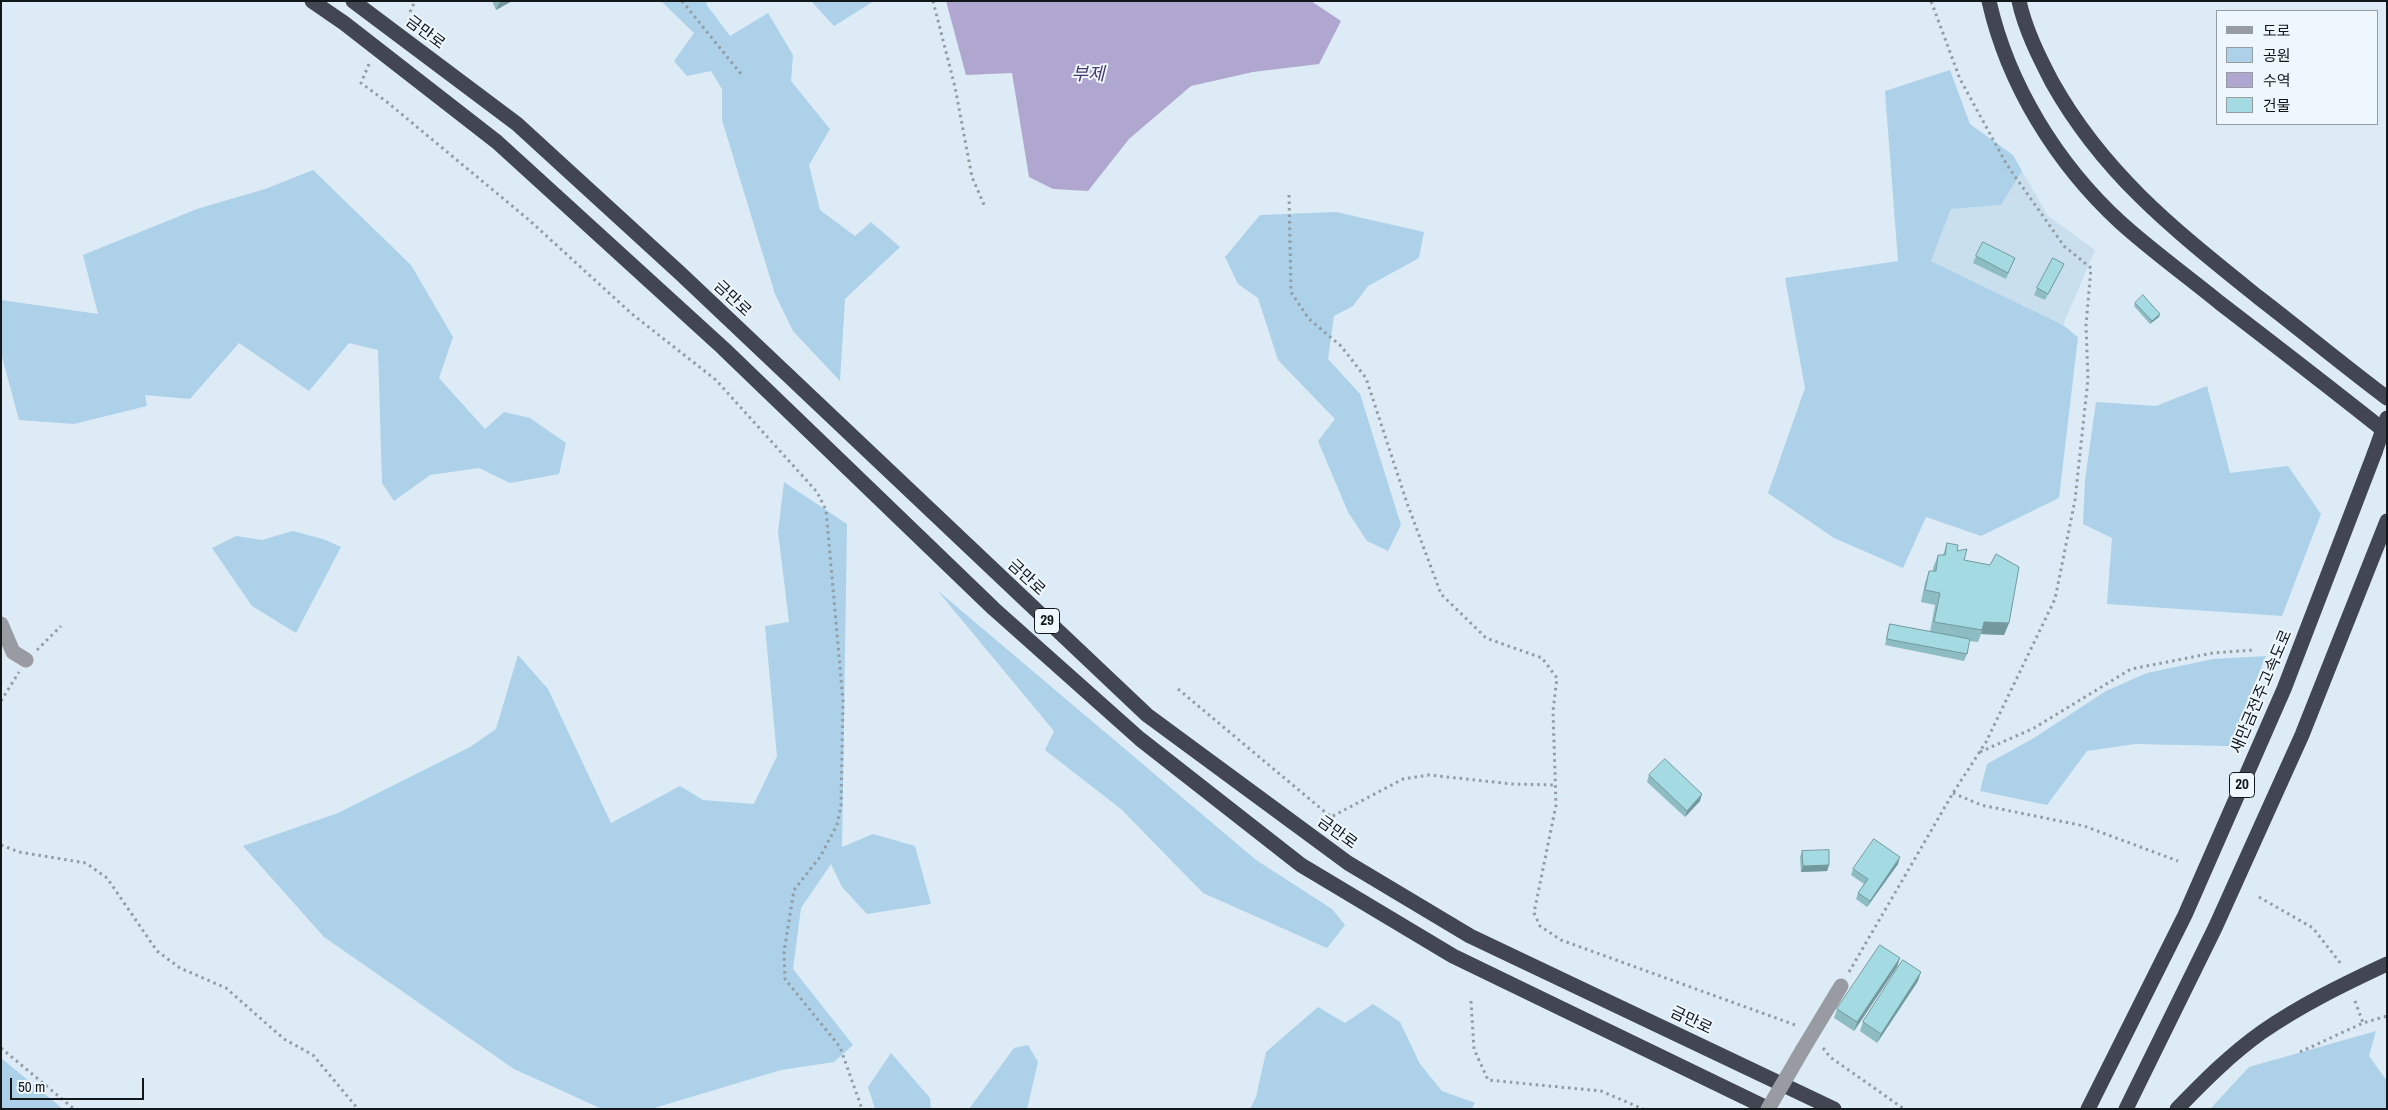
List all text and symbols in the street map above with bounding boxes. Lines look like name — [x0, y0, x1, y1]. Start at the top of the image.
legend — [2216, 10, 2378, 125]
street label: 금만로 — [402, 12, 448, 54]
text: 도로 — [2263, 20, 2291, 41]
text: 공원 — [2263, 45, 2291, 66]
water label: 부제 — [1071, 64, 1105, 86]
text: 수역 — [2263, 70, 2291, 91]
text: 건물 — [2263, 95, 2291, 116]
street label: 금만로 — [709, 277, 755, 321]
street label: 금만로 — [1003, 556, 1049, 600]
road number: 29 — [1034, 608, 1060, 634]
street label: 새만금전주고속도로 — [2227, 627, 2297, 757]
road number: 20 — [2230, 772, 2254, 798]
street label: 금만로 — [1313, 812, 1361, 854]
street label: 금만로 — [1667, 1003, 1715, 1039]
scale bar — [12, 1068, 146, 1100]
text: 50 m — [18, 1076, 45, 1097]

